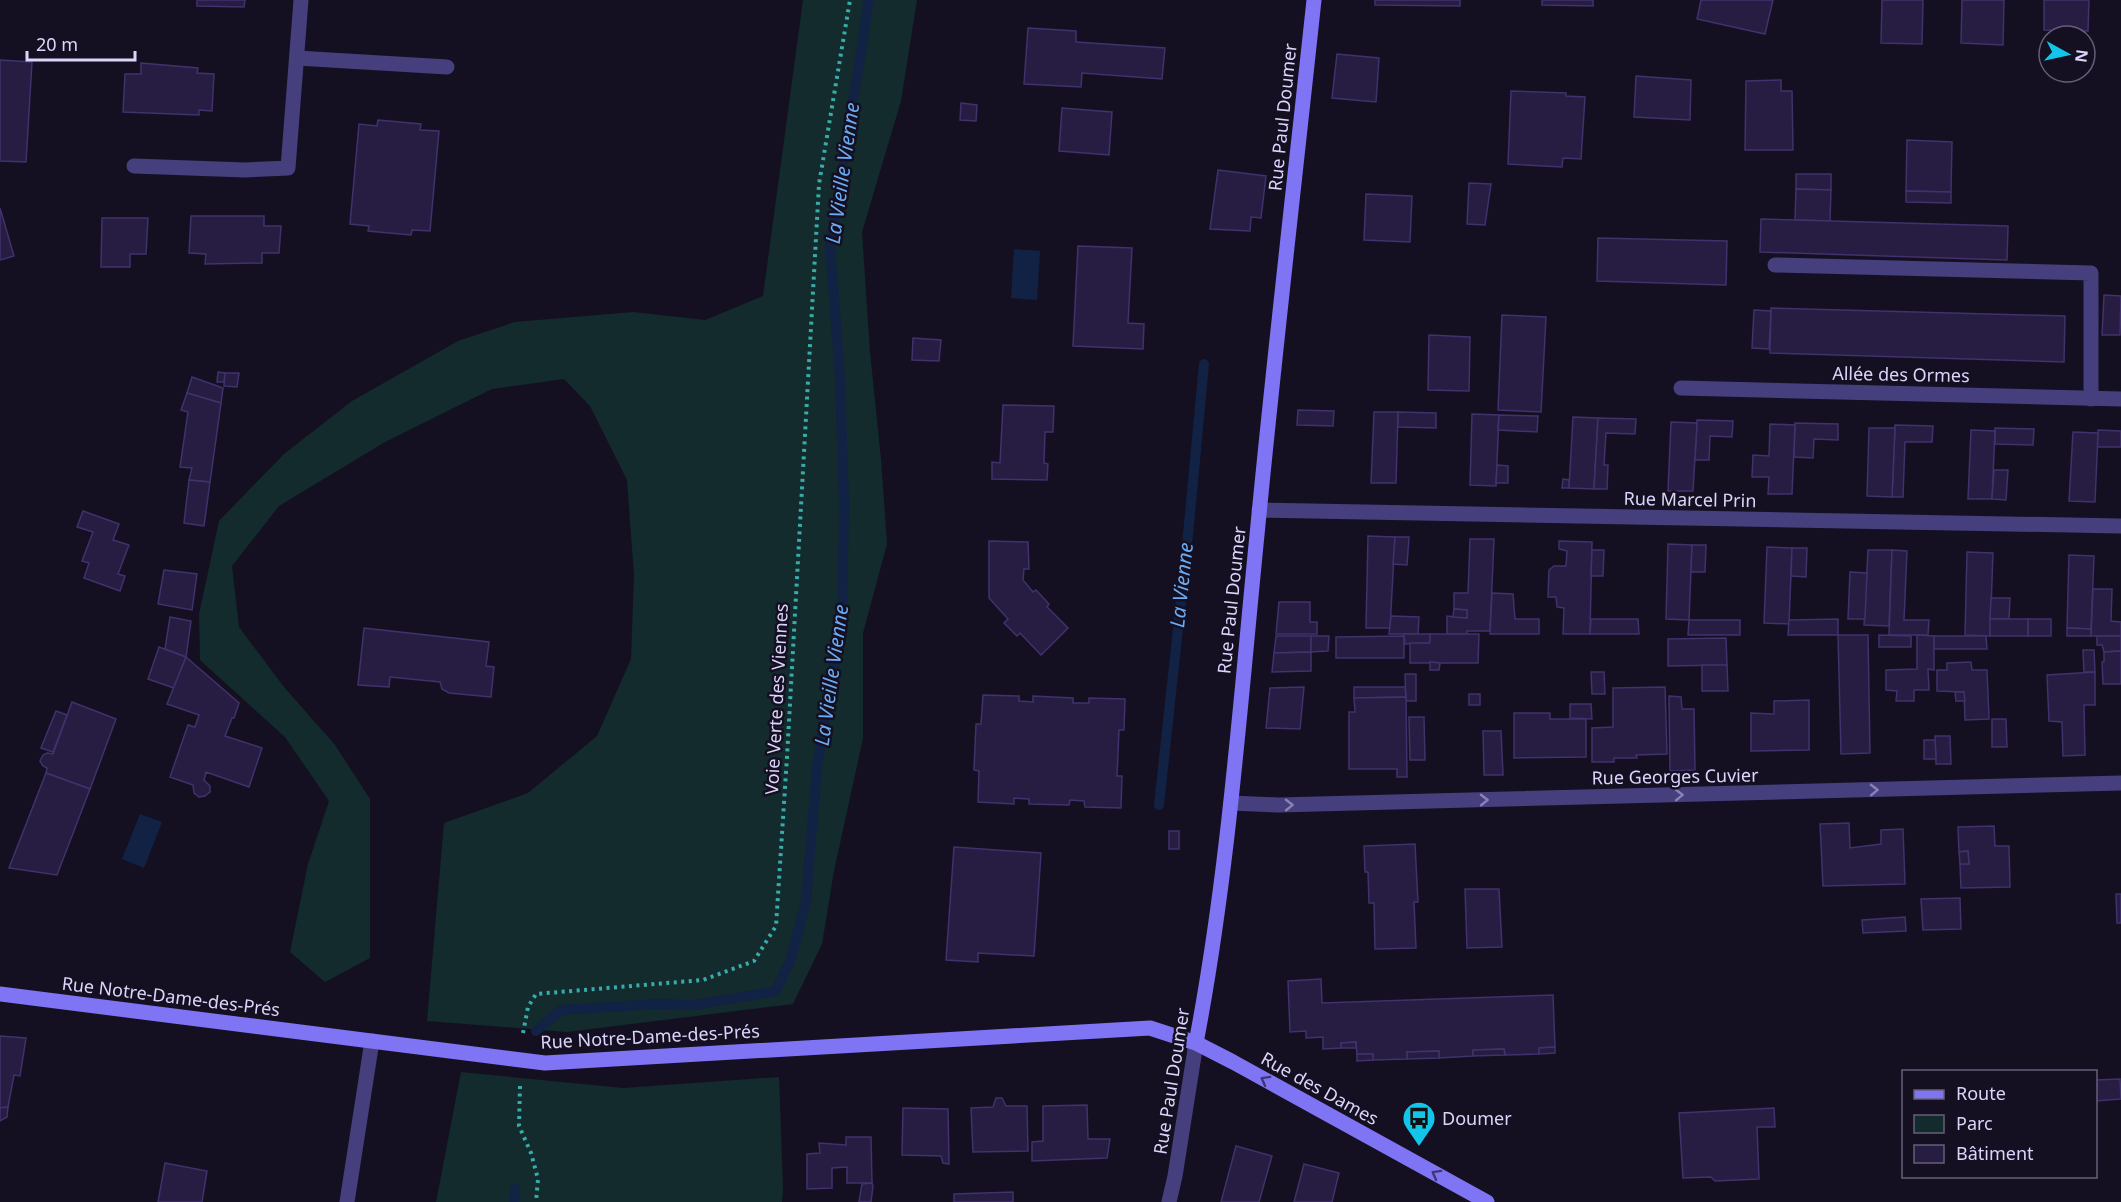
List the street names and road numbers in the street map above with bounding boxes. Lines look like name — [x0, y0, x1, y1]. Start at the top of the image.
street label: Rue Paul Doumer — [1262, 42, 1302, 192]
street label: Allée des Ormes — [1832, 361, 1970, 387]
street label: Rue Marcel Prin — [1623, 486, 1757, 512]
street label: Rue Paul Doumer — [1211, 525, 1251, 675]
street label: Voie Verte des Viennes — [759, 603, 793, 795]
street label: Rue Georges Cuvier — [1591, 763, 1759, 789]
street label: Rue Notre-Dame-des-Prés — [61, 971, 281, 1021]
street label: Rue Paul Doumer — [1148, 1005, 1195, 1156]
street label: Rue Notre-Dame-des-Prés — [540, 1018, 760, 1054]
street label: Rue des Dames — [1257, 1046, 1383, 1130]

